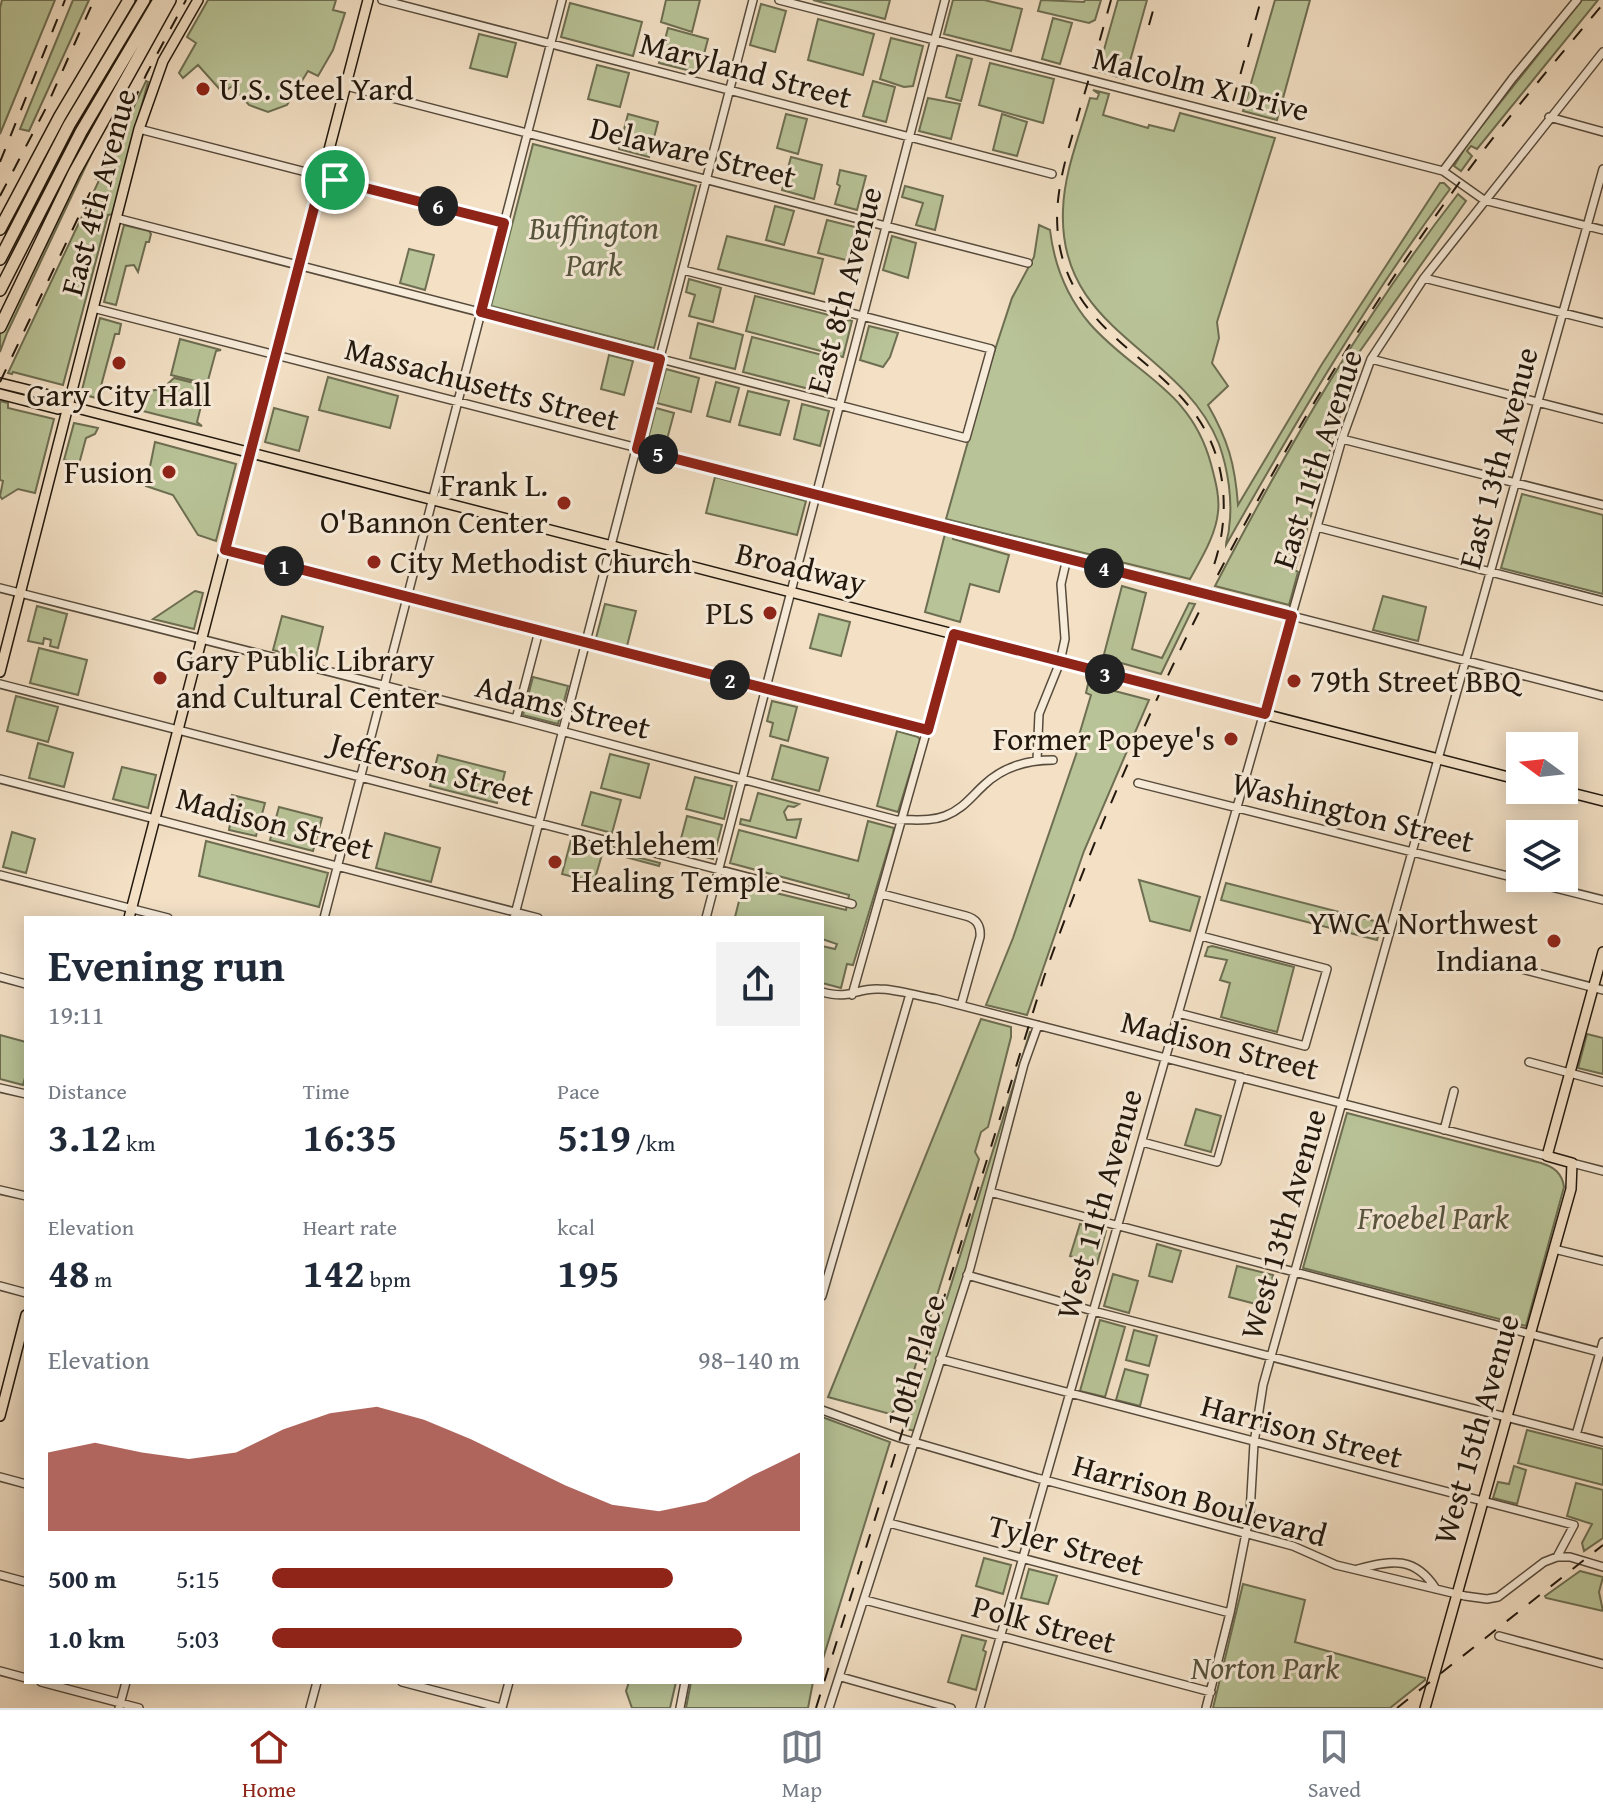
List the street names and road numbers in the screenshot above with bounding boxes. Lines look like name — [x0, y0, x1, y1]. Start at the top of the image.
street label: Maryland Street — [635, 19, 857, 120]
street label: Malcolm X Drive — [1088, 34, 1314, 133]
street label: East 4th Avenue — [47, 83, 148, 301]
street label: Delaware Street — [585, 103, 801, 200]
street label: East 8th Avenue — [793, 181, 894, 399]
street label: Massachusetts Street — [340, 324, 624, 443]
street label: East 13th Avenue — [1445, 342, 1550, 574]
street label: East 11th Avenue — [1259, 343, 1374, 574]
street label: Broadway — [731, 529, 871, 606]
street label: Adams Street — [471, 662, 655, 751]
street label: Jefferson Street — [321, 718, 539, 818]
street label: Washington Street — [1227, 759, 1479, 864]
street label: Madison Street — [171, 774, 379, 871]
street label: Madison Street — [1116, 997, 1324, 1092]
street label: West 11th Avenue — [1043, 1083, 1154, 1324]
street label: West 13th Avenue — [1227, 1103, 1338, 1344]
street label: 10th Place — [872, 1288, 957, 1434]
street label: West 15th Avenue — [1420, 1308, 1531, 1549]
street label: Harrison Street — [1196, 1381, 1408, 1480]
street label: Harrison Boulevard — [1068, 1441, 1333, 1558]
street label: Tyler Street — [983, 1501, 1149, 1588]
street label: Polk Street — [967, 1582, 1121, 1665]

